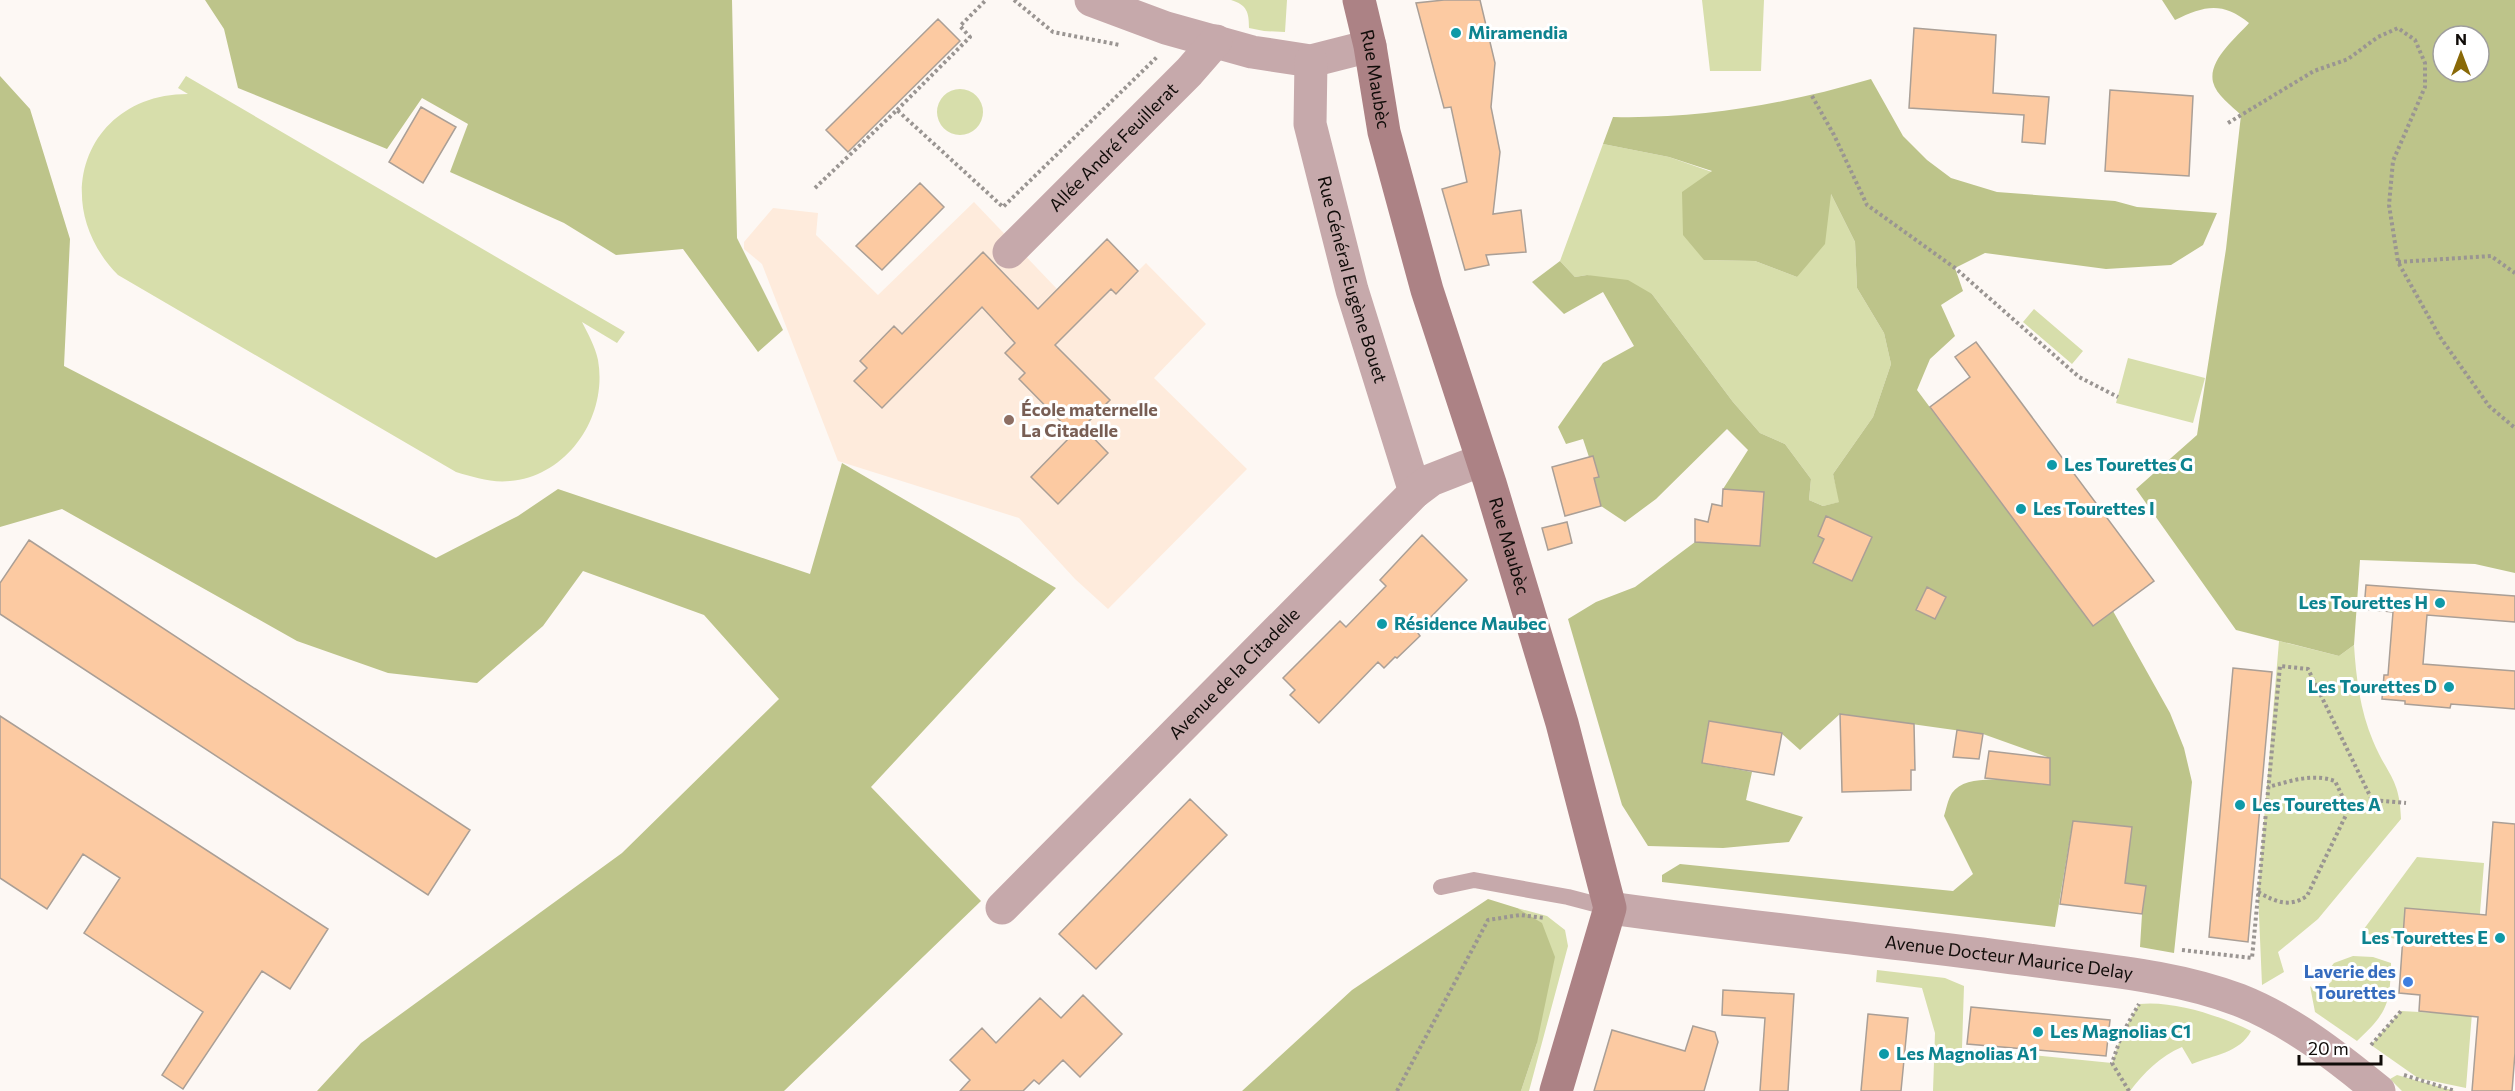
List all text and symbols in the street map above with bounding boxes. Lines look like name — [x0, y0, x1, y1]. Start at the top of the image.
place label: Miramendia — [1468, 21, 1568, 43]
north arrow — [2431, 24, 2491, 84]
marker: Miramendia — [1449, 26, 1463, 40]
street label: Rue Maubèc — [1356, 27, 1395, 131]
text: N — [2455, 29, 2467, 48]
street label: Allée André Feuillerat — [1044, 77, 1182, 216]
street label: Rue Général Eugène Bouet — [1314, 173, 1392, 385]
place label: École maternelle La Citadelle — [1021, 398, 1158, 441]
marker: École maternelle La Citadelle — [1002, 413, 1016, 427]
place label: Les Tourettes G — [2064, 453, 2193, 475]
marker: Les Tourettes G — [2045, 458, 2059, 472]
street label: Rue Maubèc — [1485, 494, 1535, 597]
place label: Les Tourettes I — [2033, 497, 2155, 519]
marker: Les Tourettes I — [2014, 502, 2028, 516]
place label: Les Tourettes H — [2298, 591, 2428, 613]
marker: Les Tourettes H — [2433, 596, 2447, 610]
street label: Avenue de la Citadelle — [1164, 603, 1304, 744]
place label: Résidence Maubec — [1394, 612, 1547, 634]
marker: Résidence Maubec — [1375, 617, 1389, 631]
place label: Les Tourettes D — [2308, 675, 2437, 697]
marker: Les Tourettes D — [2442, 680, 2456, 694]
place label: Les Tourettes A — [2252, 793, 2381, 815]
marker: Les Tourettes A — [2233, 798, 2247, 812]
place label: Les Tourettes E — [2361, 926, 2488, 948]
street label: Avenue Docteur Maurice Delay — [1884, 930, 2135, 984]
marker: Les Tourettes E — [2493, 931, 2507, 945]
place label: Laverie des Tourettes — [2304, 960, 2396, 1003]
marker: Laverie des Tourettes — [2401, 975, 2415, 989]
place label: Les Magnolias C1 — [2050, 1020, 2191, 1042]
marker: Les Magnolias C1 — [2031, 1025, 2045, 1039]
scale bar — [2299, 1028, 2382, 1066]
text: 20 m — [2308, 1037, 2349, 1059]
place label: Les Magnolias A1 — [1896, 1042, 2038, 1064]
marker: Les Magnolias A1 — [1877, 1047, 1891, 1061]

